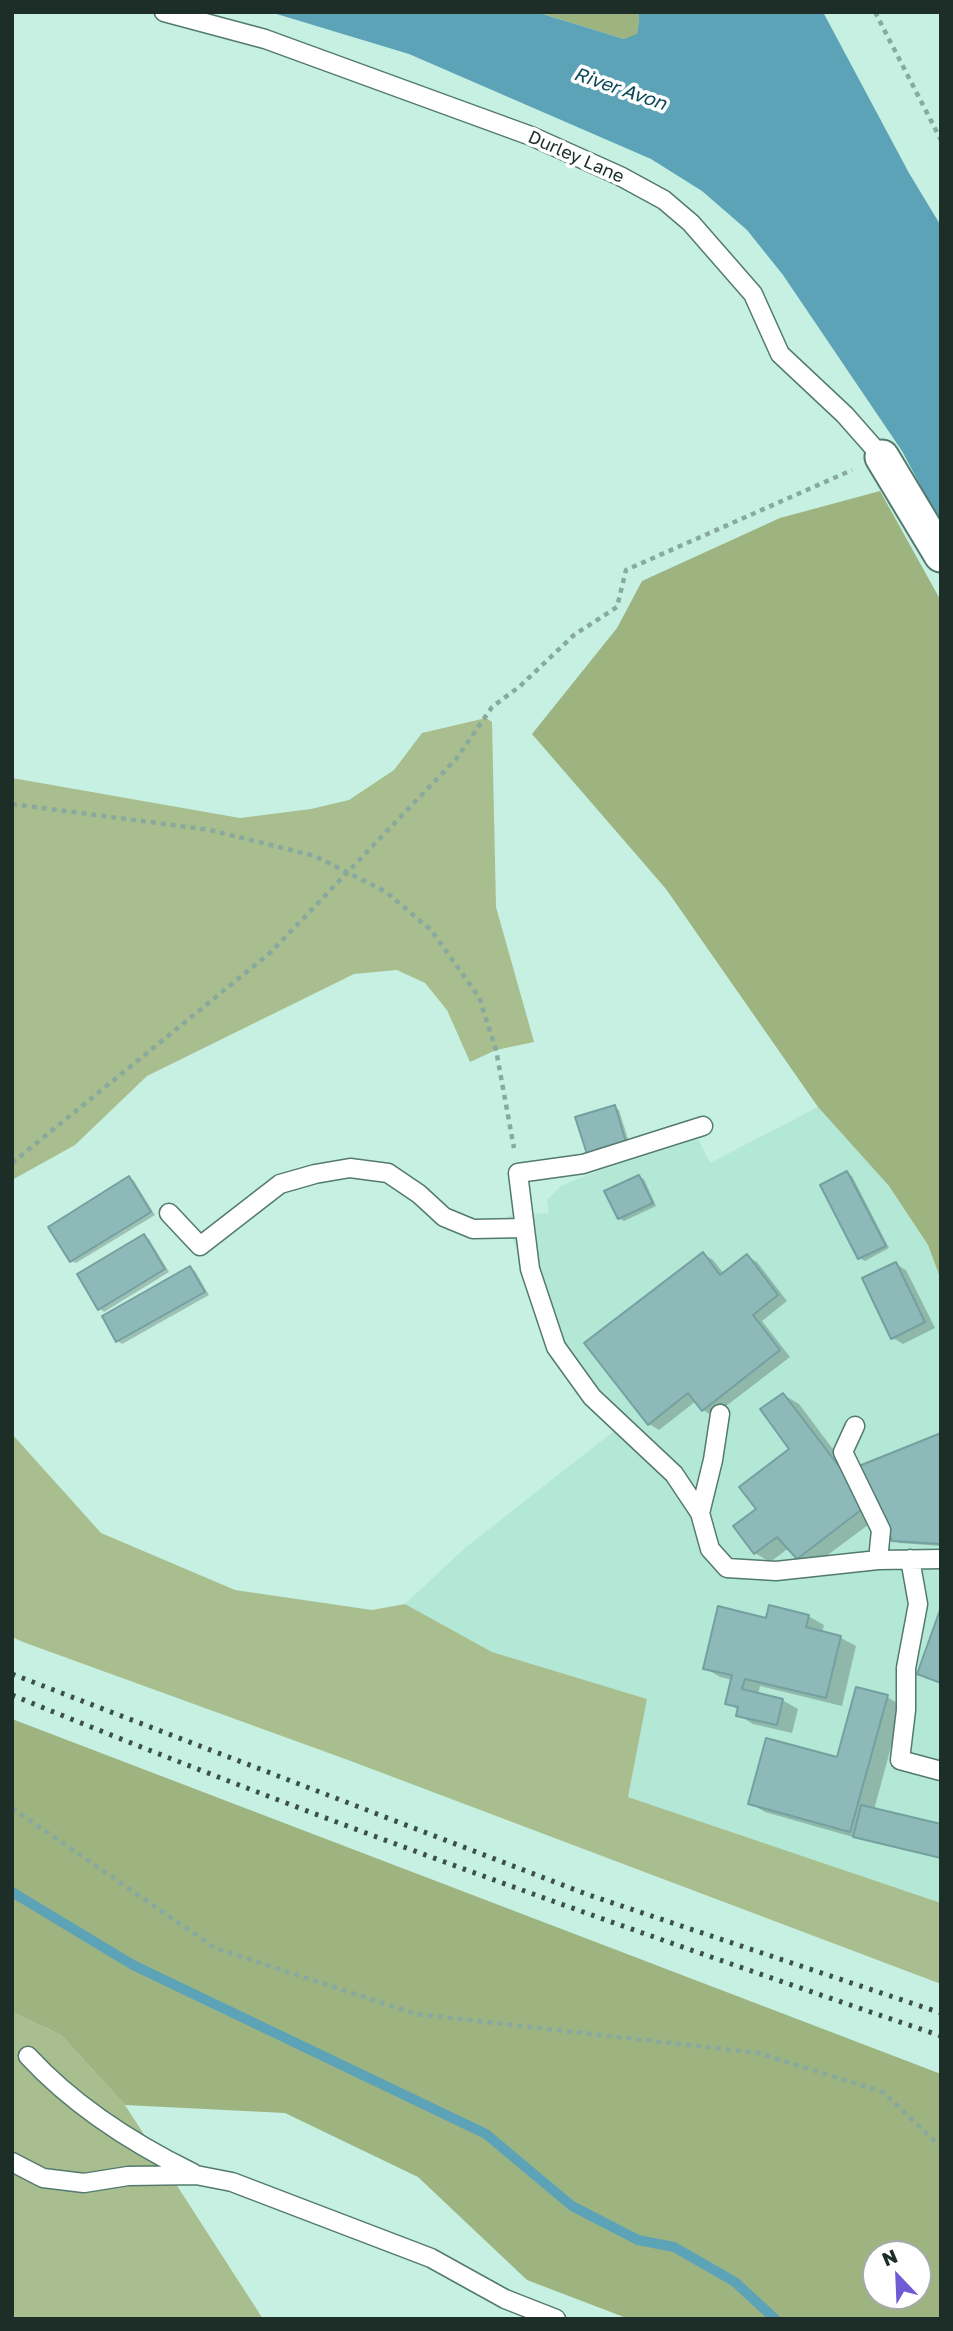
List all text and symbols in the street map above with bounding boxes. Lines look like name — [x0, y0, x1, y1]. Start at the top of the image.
water label: River Avon — [571, 63, 669, 115]
street label: Durley Lane — [525, 126, 627, 188]
north arrow — [862, 2240, 932, 2310]
text: N — [878, 2244, 901, 2270]

